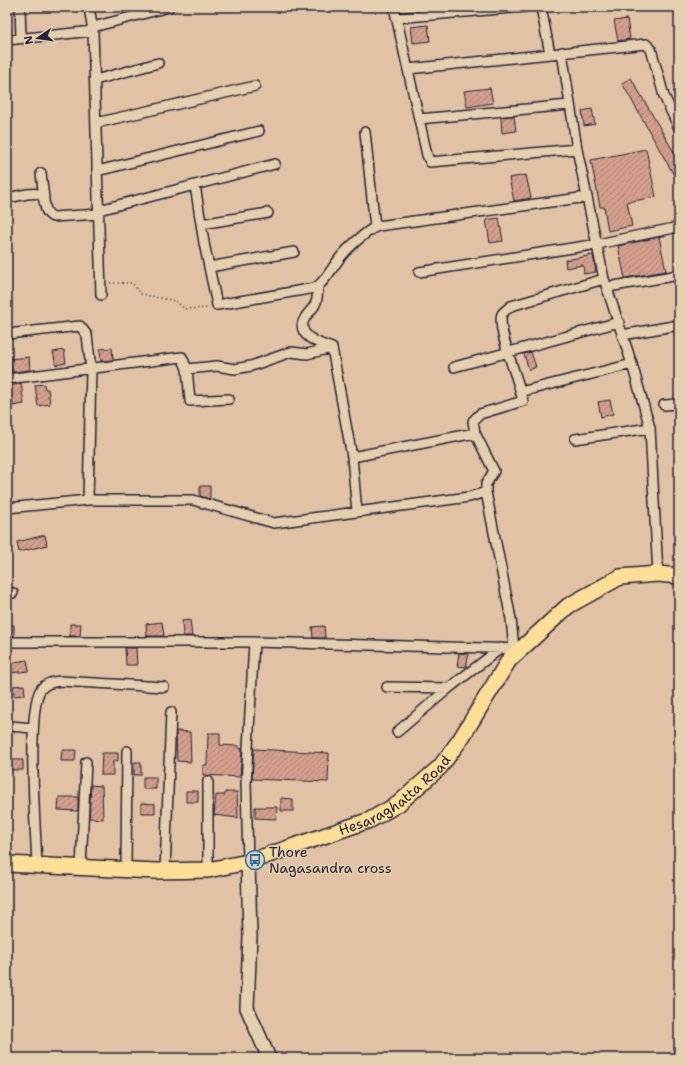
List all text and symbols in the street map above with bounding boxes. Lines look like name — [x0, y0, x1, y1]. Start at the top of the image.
north arrow — [18, 18, 58, 58]
text: N — [20, 34, 37, 46]
street label: Hesaraghatta Road — [336, 752, 455, 839]
place label: Thore Nagasandra cross — [269, 843, 392, 877]
bus stop icon: Thore Nagasandra cross — [244, 849, 266, 871]

